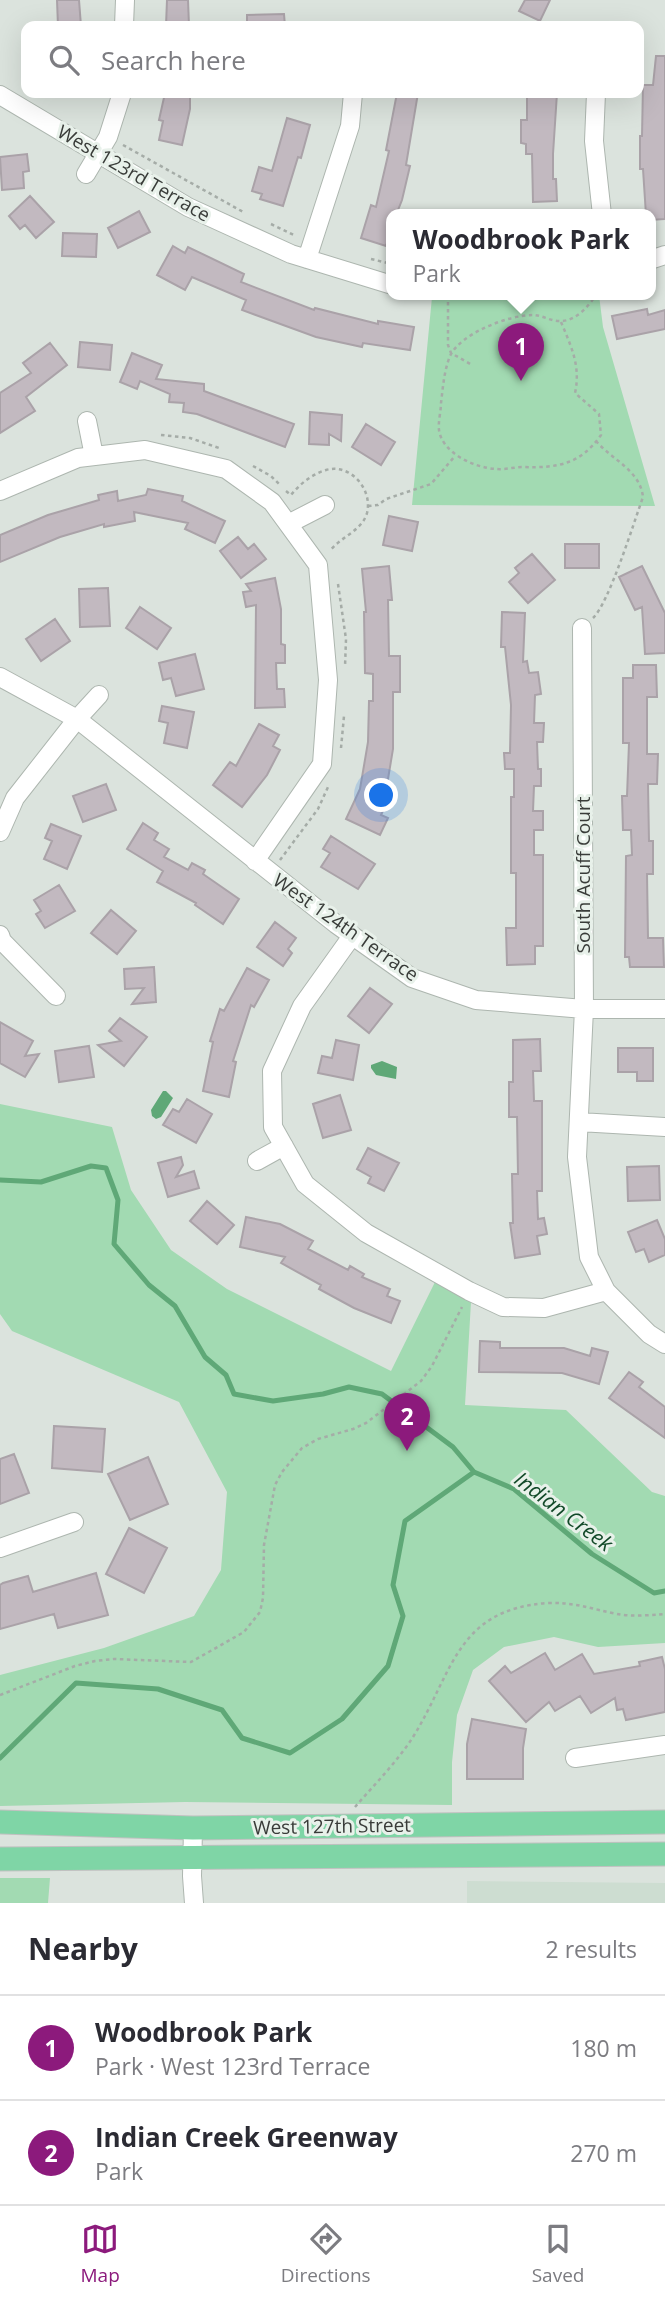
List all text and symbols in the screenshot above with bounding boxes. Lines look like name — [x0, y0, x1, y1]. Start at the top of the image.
search box — [21, 21, 644, 98]
icon: search — [45, 41, 83, 79]
text: Search here — [101, 42, 246, 78]
street label: West 123rd Terrace — [53, 119, 215, 227]
popup — [386, 209, 656, 300]
text: Woodbrook Park — [412, 221, 630, 257]
text: Park — [412, 257, 461, 289]
pin: 1 — [498, 323, 544, 381]
your location — [364, 778, 398, 812]
street label: South Acuff Court — [570, 796, 596, 953]
street label: West 124th Terrace — [268, 867, 424, 987]
pin: 2 — [384, 1393, 430, 1451]
water label: Indian Creek — [509, 1465, 620, 1558]
street label: West 127th Street — [253, 1812, 411, 1840]
text: Nearby — [28, 1928, 138, 1969]
text: 2 results — [546, 1933, 637, 1965]
text: Woodbrook Park — [95, 2014, 312, 2050]
text: 1 — [44, 2032, 58, 2064]
text: 180 m — [570, 2032, 637, 2064]
text: Park · West 123rd Terrace — [95, 2050, 370, 2082]
text: Indian Creek Greenway — [95, 2119, 398, 2155]
text: 2 — [44, 2137, 58, 2169]
text: 270 m — [570, 2137, 637, 2169]
text: Park — [95, 2155, 143, 2187]
tab: Map — [81, 2220, 120, 2288]
tab: Directions — [281, 2220, 371, 2288]
tab: Saved — [532, 2220, 584, 2288]

